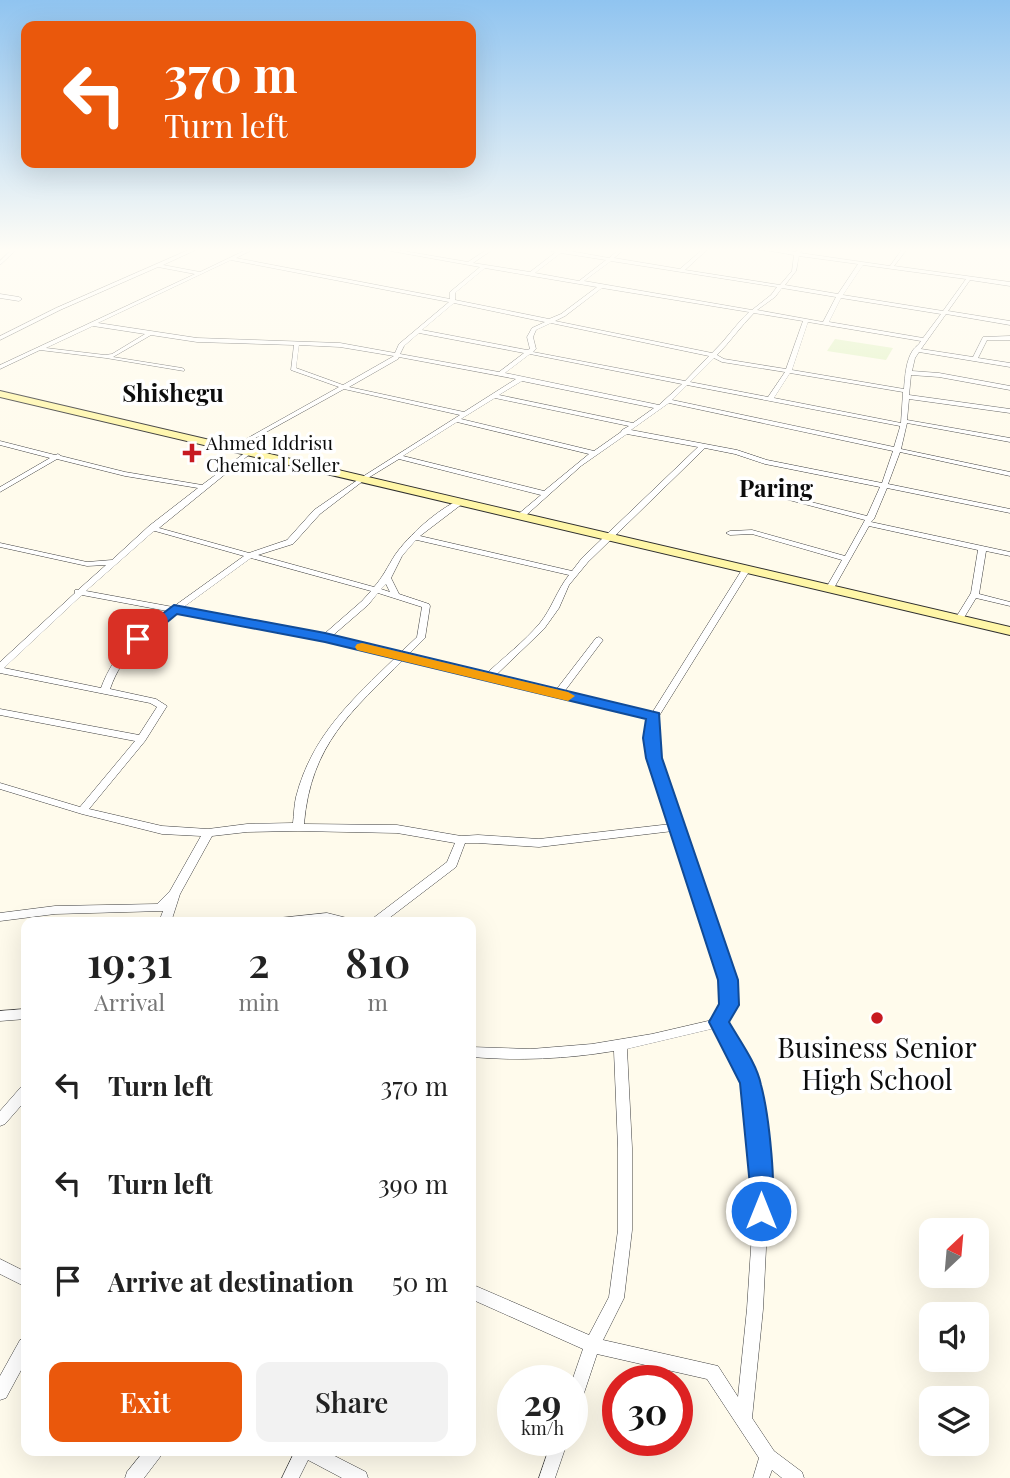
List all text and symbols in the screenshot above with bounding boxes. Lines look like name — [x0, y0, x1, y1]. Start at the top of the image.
text: 370 m — [164, 40, 298, 105]
icon: left — [49, 49, 140, 140]
text: Turn left — [164, 103, 288, 146]
district label: Shishegu — [122, 376, 224, 408]
place label: Ahmed Iddrisu Chemical Seller — [205, 429, 340, 477]
marker: Ahmed Iddrisu Chemical Seller — [184, 445, 200, 461]
district label: Paring — [739, 471, 814, 503]
pin — [108, 609, 168, 669]
icon: arrive — [119, 620, 157, 658]
text: 19:31 — [87, 933, 173, 989]
text: 2 — [248, 933, 270, 989]
text: 810 — [345, 933, 410, 989]
text: Arrival — [94, 986, 165, 1017]
text: min — [238, 986, 279, 1017]
text: m — [367, 986, 388, 1017]
marker: Business Senior High School — [869, 1010, 885, 1026]
place label: Business Senior High School — [777, 1028, 977, 1097]
icon: left — [49, 1066, 87, 1104]
text: Turn left — [108, 1068, 213, 1103]
text: 370 m — [381, 1068, 448, 1103]
icon: left — [49, 1164, 87, 1202]
text: Turn left — [108, 1166, 213, 1201]
text: 390 m — [378, 1166, 448, 1201]
position arrow — [724, 1174, 798, 1248]
north arrow — [919, 1218, 989, 1288]
map controls — [919, 1218, 989, 1456]
icon: arrive — [49, 1262, 87, 1300]
text: Arrive at destination — [108, 1264, 354, 1299]
text: 50 m — [392, 1264, 448, 1299]
button: sound — [919, 1302, 989, 1372]
button: Exit — [49, 1362, 242, 1442]
button: Share — [256, 1362, 448, 1442]
speed limit sign: 30 — [602, 1365, 693, 1456]
text: 29 — [524, 1378, 561, 1425]
button: layers — [919, 1386, 989, 1456]
text: km/h — [521, 1416, 564, 1440]

